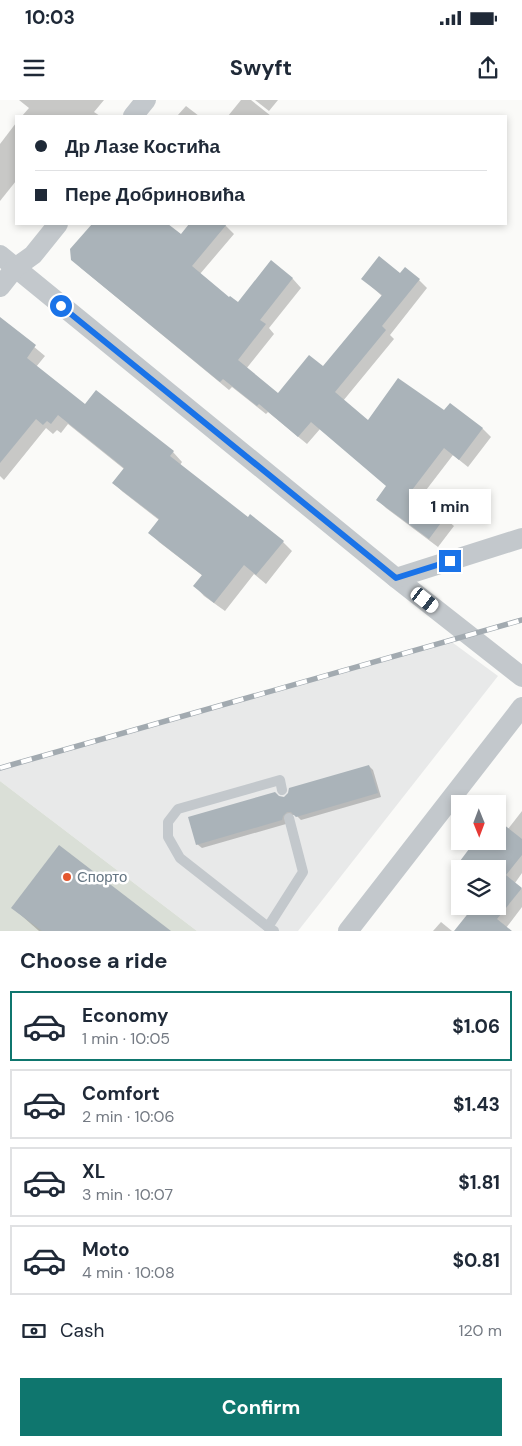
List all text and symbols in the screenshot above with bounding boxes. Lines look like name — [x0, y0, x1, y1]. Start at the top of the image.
text: 10:03 — [25, 5, 75, 30]
text: Swyft — [230, 53, 292, 82]
icon: menu — [20, 54, 48, 82]
icon: share — [474, 54, 502, 82]
text: Др Лазе Костића — [65, 134, 220, 159]
text: Пере Добриновића — [65, 182, 245, 207]
route start — [50, 295, 72, 317]
callout: 1 min — [409, 488, 491, 524]
text: 1 min — [431, 496, 469, 517]
route end — [439, 550, 461, 572]
car — [408, 585, 441, 615]
north arrow — [451, 795, 506, 850]
map controls — [451, 795, 506, 915]
button: layers — [451, 860, 506, 915]
place label: Спорто — [77, 867, 127, 887]
marker: Спорто — [61, 871, 73, 883]
text: Choose a ride — [20, 946, 168, 975]
text: Economy — [82, 1003, 169, 1028]
icon: car — [22, 1004, 67, 1049]
text: $1.06 — [452, 1014, 500, 1039]
text: 1 min · 10:05 — [82, 1028, 170, 1049]
text: Comfort — [82, 1081, 160, 1106]
icon: car — [22, 1082, 67, 1127]
text: $1.43 — [453, 1092, 500, 1117]
text: 2 min · 10:06 — [82, 1106, 175, 1127]
text: XL — [82, 1159, 105, 1184]
icon: car — [22, 1160, 67, 1205]
text: $1.81 — [458, 1170, 500, 1195]
text: 3 min · 10:07 — [82, 1184, 173, 1205]
text: Moto — [82, 1237, 130, 1262]
icon: car — [22, 1238, 67, 1283]
text: $0.81 — [453, 1248, 500, 1273]
text: 4 min · 10:08 — [82, 1262, 175, 1283]
icon: cash — [20, 1317, 48, 1345]
text: Cash — [60, 1318, 104, 1343]
text: 120 m — [458, 1320, 502, 1341]
button: Confirm — [20, 1378, 502, 1436]

